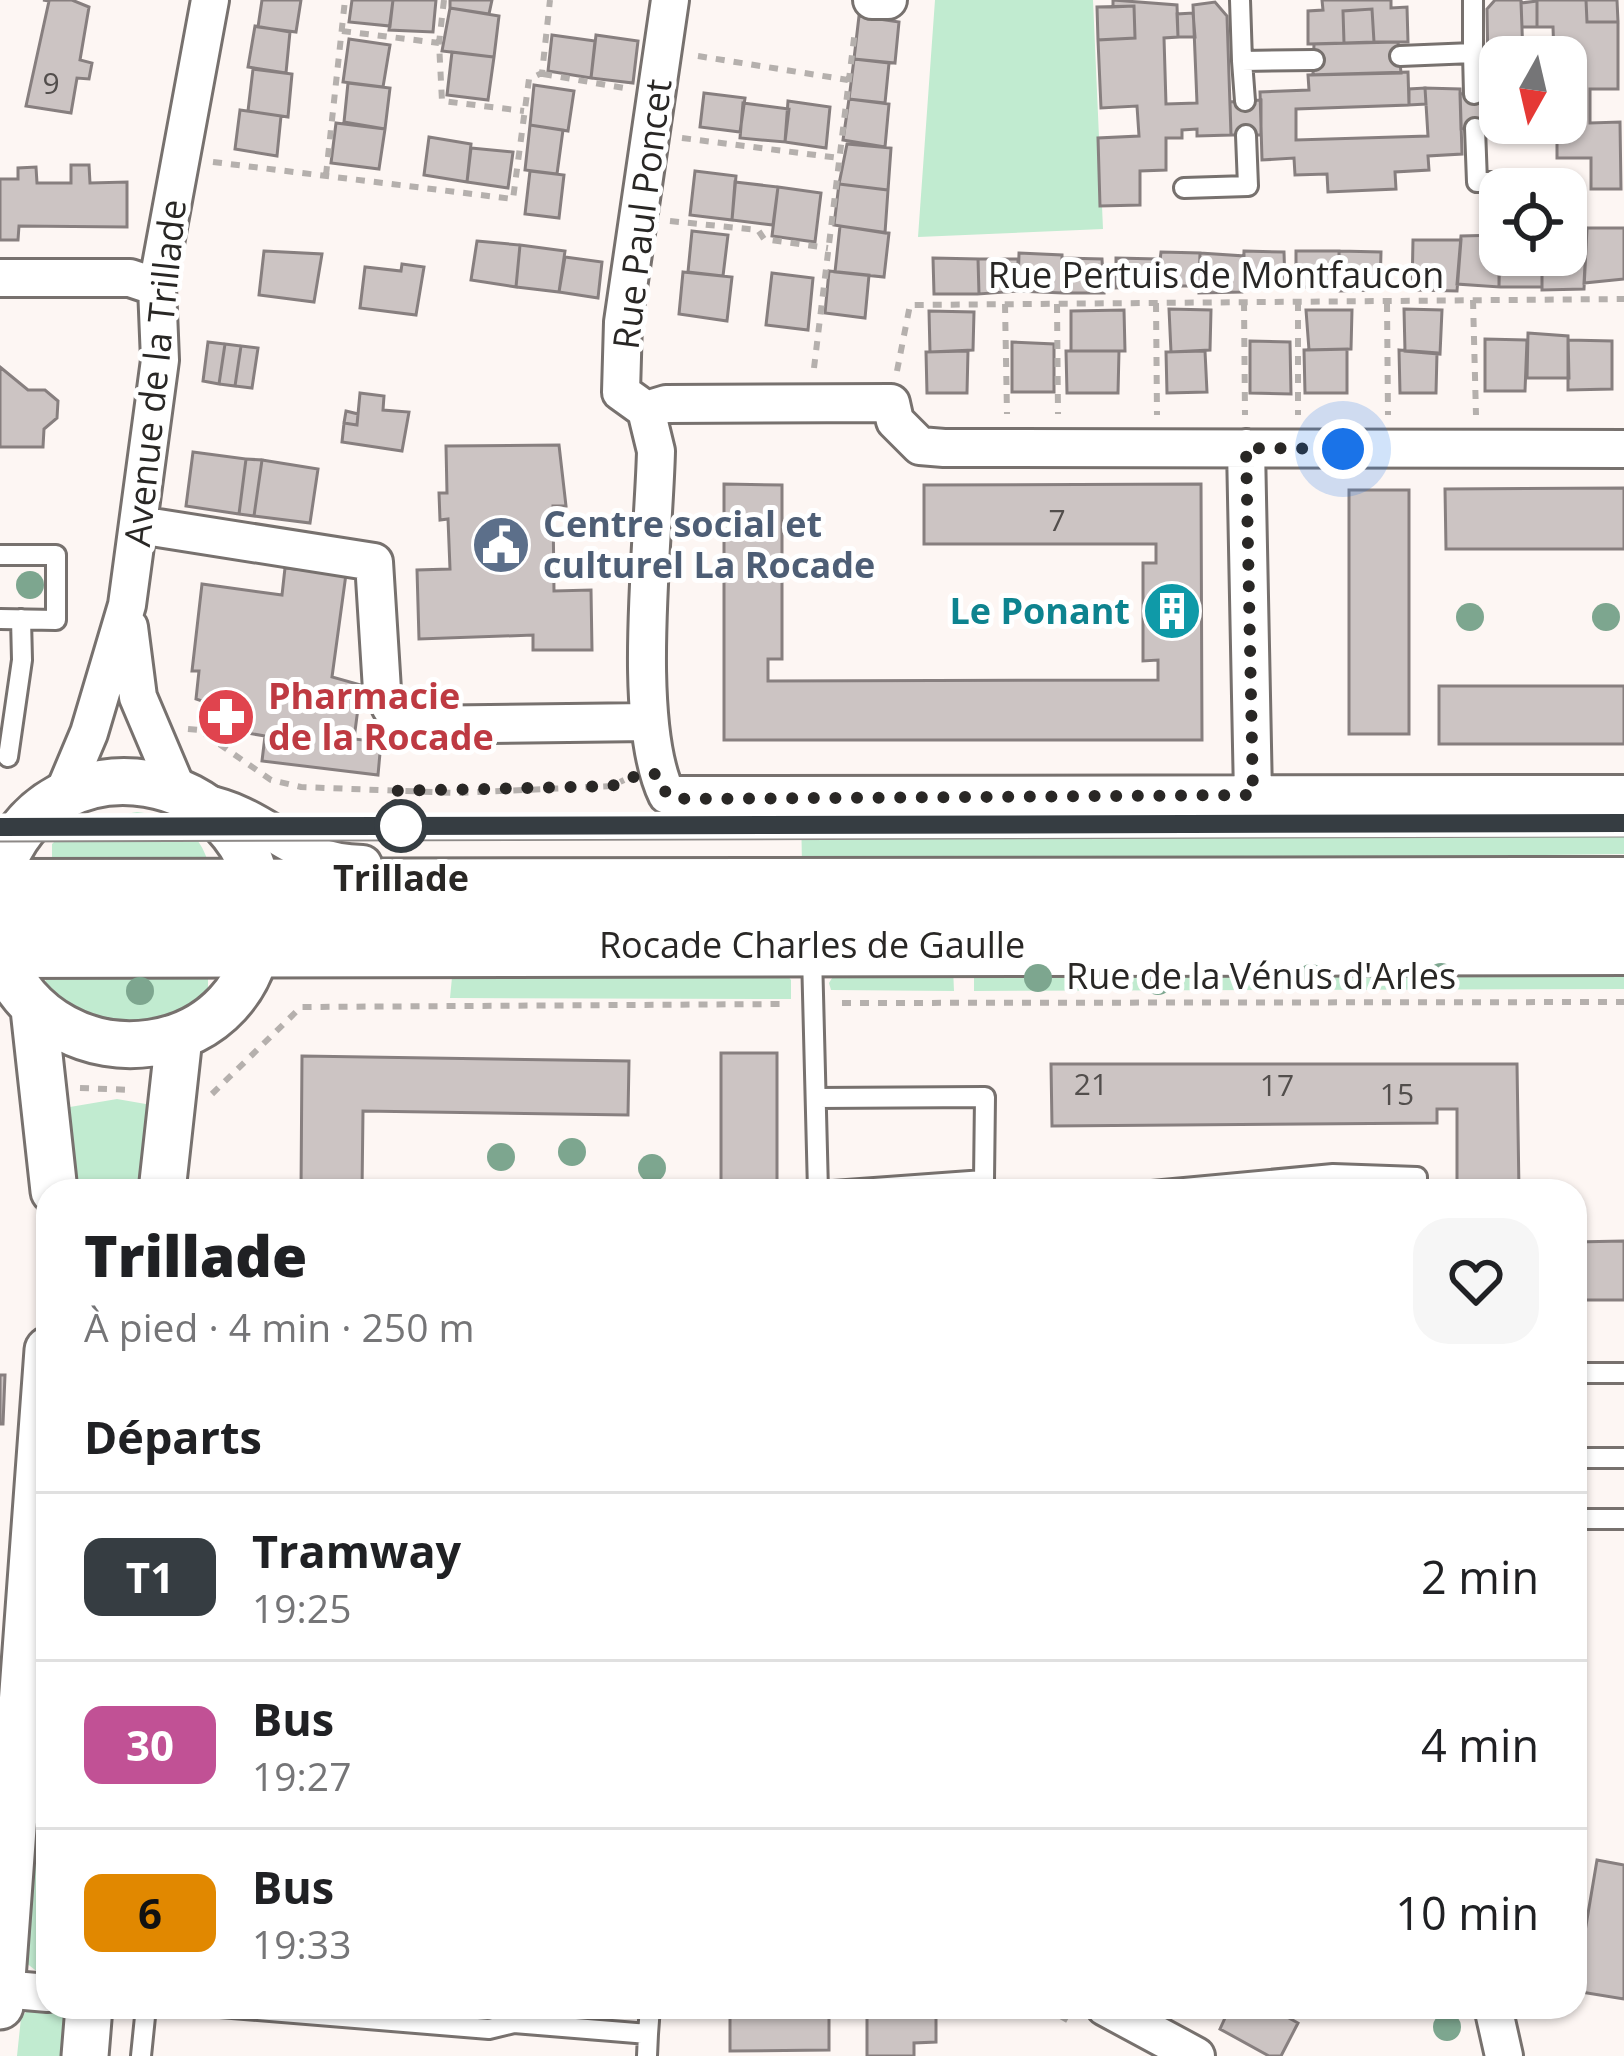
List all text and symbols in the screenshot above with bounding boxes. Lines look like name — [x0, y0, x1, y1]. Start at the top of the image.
north arrow — [1479, 36, 1587, 144]
map controls — [1479, 36, 1587, 276]
house number: 9 — [42, 62, 60, 103]
street label: Rue Paul Poncet — [601, 76, 682, 352]
button: locate — [1479, 168, 1587, 276]
street label: Avenue de la Trillade — [112, 197, 197, 549]
street label: Rue Pertuis de Montfaucon — [988, 250, 1444, 299]
your location — [1313, 419, 1373, 479]
place label: Centre social et culturel La Rocade — [543, 499, 875, 589]
house number: 7 — [1048, 499, 1066, 540]
public building icon: Centre social et culturel La Rocade — [470, 514, 532, 576]
building icon: Le Ponant — [1141, 580, 1203, 642]
place label: Le Ponant — [949, 586, 1130, 635]
place label: Pharmacie de la Rocade — [268, 671, 494, 761]
pharmacy icon: Pharmacie de la Rocade — [195, 686, 257, 748]
marker: Trillade — [376, 801, 426, 851]
place label: Trillade — [333, 853, 469, 902]
street label: Rocade Charles de Gaulle — [599, 920, 1025, 969]
street label: Rue de la Vénus d'Arles — [1066, 951, 1456, 1000]
house number: 21 — [1074, 1063, 1108, 1104]
house number: 17 — [1260, 1064, 1294, 1105]
house number: 15 — [1380, 1073, 1414, 1114]
text: Trillade — [84, 1216, 307, 1294]
button: heart — [1413, 1218, 1539, 1344]
text: À pied · 4 min · 250 m — [84, 1300, 475, 1353]
text: Départs — [84, 1406, 262, 1467]
text: Tramway — [252, 1520, 461, 1581]
text: 2 min — [1421, 1546, 1539, 1607]
text: T1 — [126, 1548, 174, 1605]
text: 19:25 — [252, 1581, 351, 1634]
text: Bus — [252, 1688, 334, 1749]
text: 4 min — [1421, 1714, 1539, 1775]
text: 30 — [126, 1716, 174, 1773]
text: 19:27 — [252, 1749, 351, 1802]
text: Bus — [252, 1856, 334, 1917]
text: 10 min — [1395, 1882, 1539, 1943]
text: 6 — [138, 1884, 162, 1941]
text: 19:33 — [252, 1917, 351, 1970]

